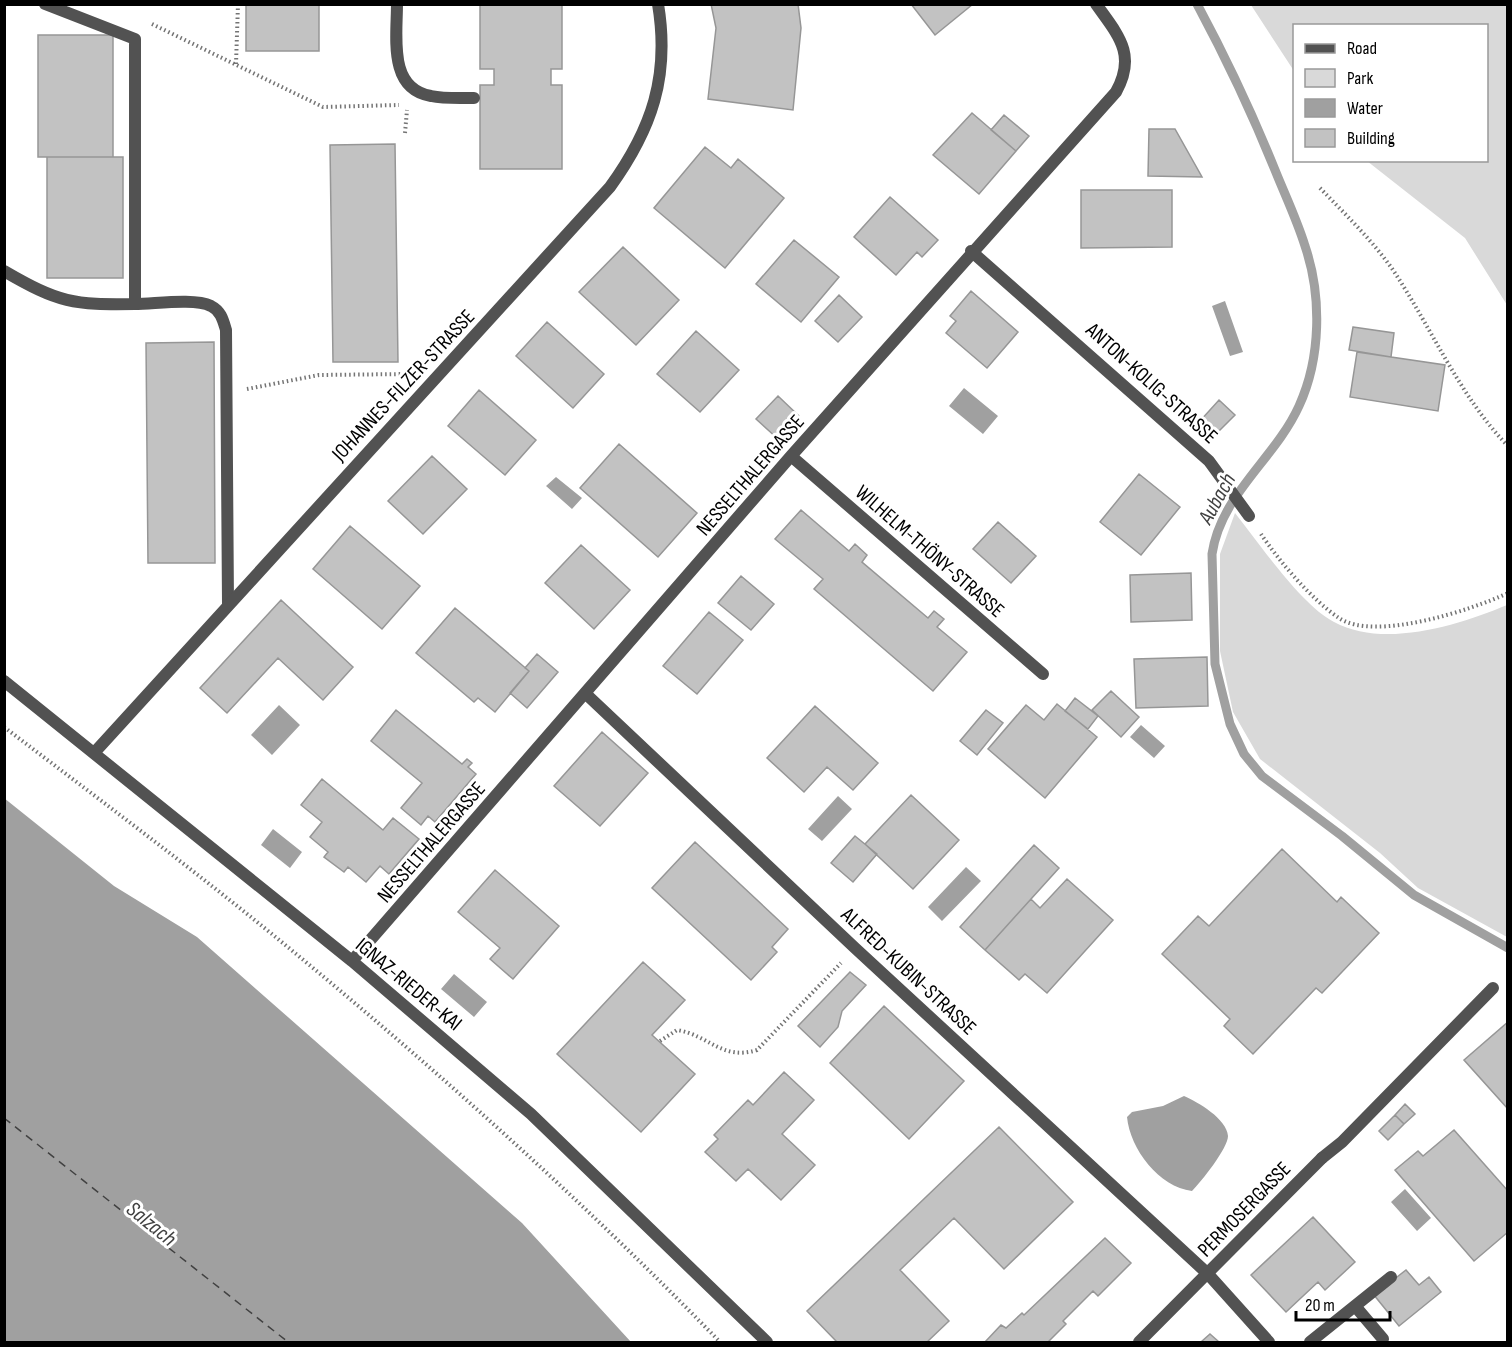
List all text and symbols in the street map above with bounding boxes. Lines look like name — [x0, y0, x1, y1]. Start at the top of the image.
legend — [1293, 24, 1488, 162]
text: Road — [1347, 38, 1377, 59]
text: Park — [1347, 68, 1373, 89]
text: Water — [1347, 98, 1383, 119]
text: Building — [1347, 128, 1395, 149]
street label: JOHANNES-FILZER-STRASSE — [326, 304, 480, 467]
street label: ANTON-KOLIG-STRASSE — [1080, 317, 1223, 449]
street label: NESSELTHALERGASSE — [691, 410, 810, 541]
water label: Aubach — [1192, 469, 1242, 530]
street label: WILHELM-THÖNY-STRASSE — [850, 480, 1009, 623]
street label: NESSELTHALERGASSE — [372, 777, 491, 908]
street label: ALFRED-KUBIN-STRASSE — [835, 902, 981, 1040]
street label: IGNAZ-RIEDER-KAI — [350, 933, 467, 1036]
street label: PERMOSERGASSE — [1193, 1156, 1296, 1262]
water label: Salzach — [121, 1196, 181, 1252]
scale bar — [1296, 1284, 1390, 1322]
text: 20 m — [1305, 1295, 1335, 1316]

